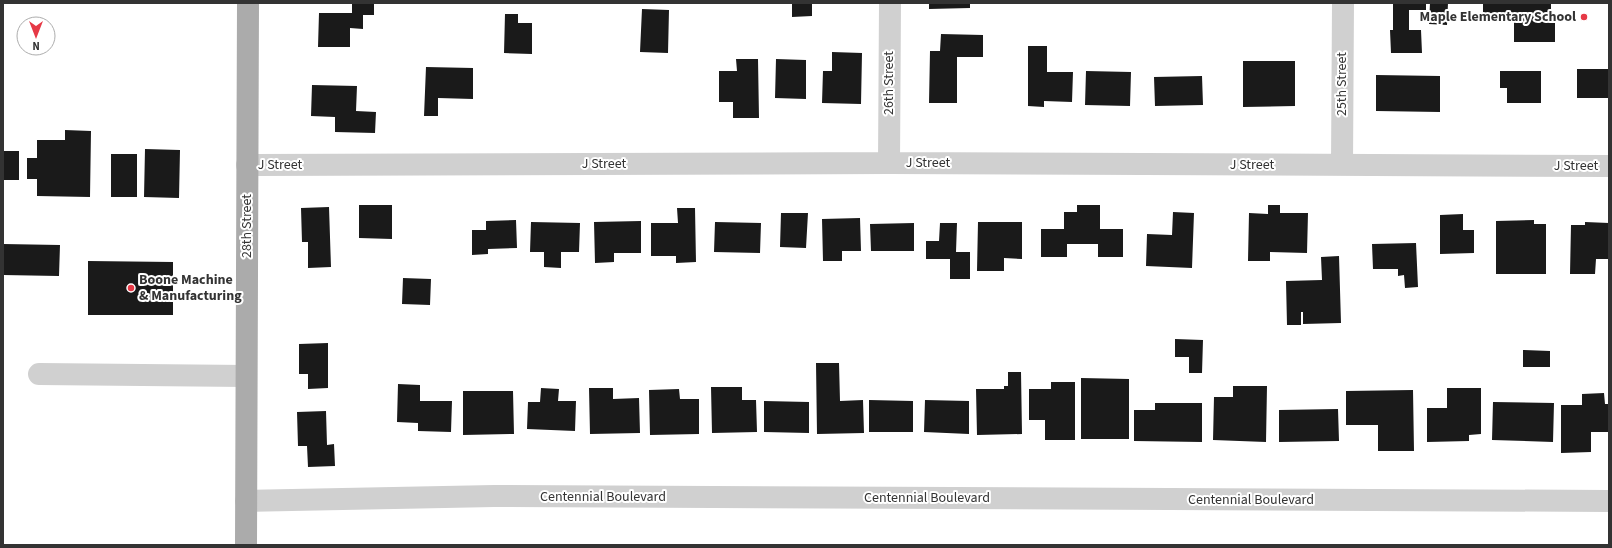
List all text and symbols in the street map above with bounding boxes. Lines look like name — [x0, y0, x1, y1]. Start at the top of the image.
place label: Maple Elementary School — [1420, 7, 1576, 27]
marker: Maple Elementary School — [1579, 12, 1589, 22]
north arrow — [16, 16, 56, 56]
text: N — [32, 38, 40, 53]
street label: 26th Street — [879, 51, 899, 115]
street label: 25th Street — [1332, 52, 1352, 116]
street label: J Street — [906, 153, 951, 173]
street label: J Street — [582, 154, 627, 174]
street label: J Street — [258, 155, 303, 175]
street label: J Street — [1230, 155, 1275, 175]
street label: J Street — [1554, 156, 1599, 176]
street label: 28th Street — [237, 194, 257, 258]
place label: Boone Machine & Manufacturing — [139, 270, 242, 306]
marker: Boone Machine & Manufacturing — [126, 283, 136, 293]
street label: Centennial Boulevard — [540, 487, 666, 507]
street label: Centennial Boulevard — [864, 488, 990, 508]
street label: Centennial Boulevard — [1188, 490, 1314, 510]

